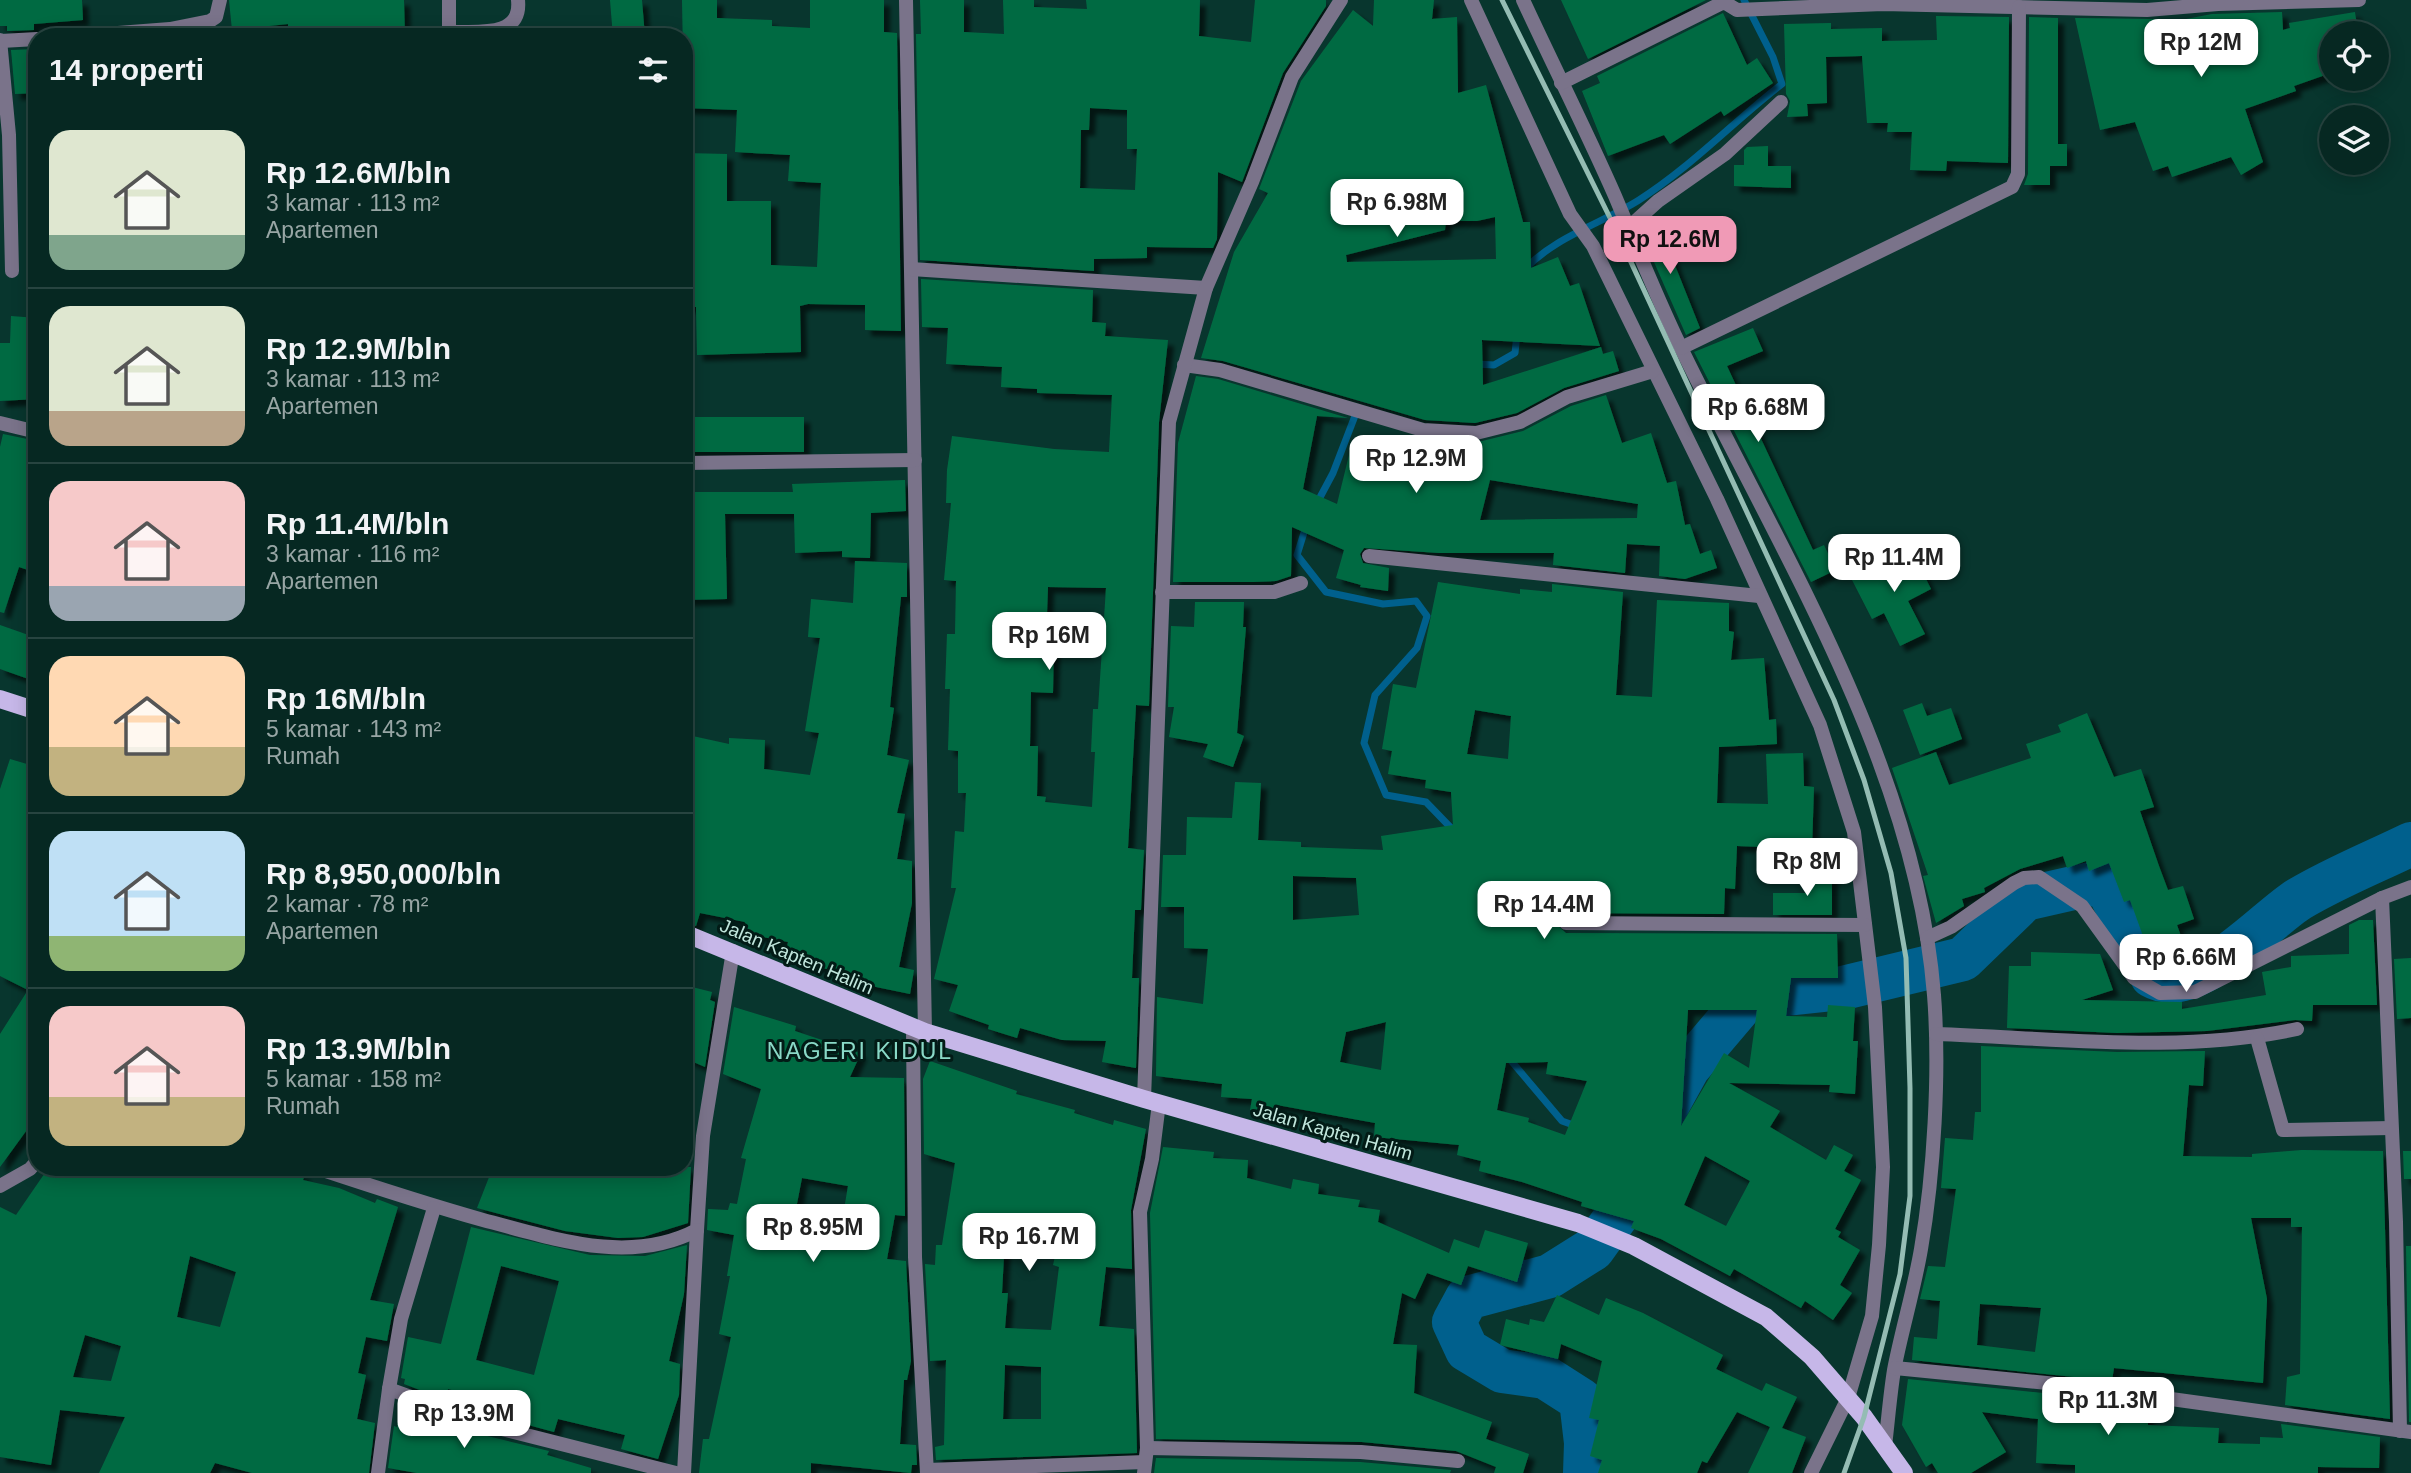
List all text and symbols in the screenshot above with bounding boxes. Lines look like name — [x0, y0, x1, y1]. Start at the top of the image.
pin: Rp 12M — [2144, 20, 2258, 79]
map controls — [2319, 21, 2389, 175]
button: locate — [2319, 21, 2389, 91]
text: Rp 12M — [2160, 29, 2242, 55]
icon: filters — [634, 51, 672, 89]
text: 14 properti — [49, 53, 204, 86]
button: layers — [2319, 105, 2389, 175]
text: Rp 12.6M/bln — [266, 156, 451, 189]
icon: home — [105, 158, 189, 242]
pin: Rp 6.98M — [1325, 180, 1469, 239]
text: Rp 6.98M — [1347, 189, 1447, 215]
text: 3 kamar · 113 m² — [266, 190, 439, 216]
pin: Rp 12.6M — [1598, 216, 1742, 276]
text: Apartemen — [266, 217, 379, 243]
text: Rp 12.6M — [1620, 226, 1720, 252]
text: Rp 12.9M/bln — [266, 332, 451, 365]
icon: home — [105, 334, 189, 418]
text: 3 kamar · 113 m² — [266, 366, 439, 392]
pin: Rp 6.68M — [1686, 384, 1830, 444]
text: Apartemen — [266, 393, 379, 419]
text: Rp 6.68M — [1708, 394, 1808, 420]
pin: Rp 12.9M — [1344, 435, 1488, 495]
text: Rp 12.9M — [1366, 445, 1466, 471]
text: Rp 11.4M/bln — [266, 507, 449, 540]
icon: home — [105, 509, 189, 593]
pin: Rp 11.4M — [1822, 534, 1966, 594]
text: 3 kamar · 116 m² — [266, 541, 439, 567]
text: Rp 11.4M — [1844, 544, 1944, 570]
text: Apartemen — [266, 568, 379, 594]
pin: Rp 16M — [992, 612, 1106, 672]
text: Rp 16M — [1008, 622, 1090, 648]
text: Rp 16M/bln — [266, 682, 426, 715]
icon: home — [105, 684, 189, 768]
text: 5 kamar · 143 m² — [266, 716, 441, 742]
text: Rumah — [266, 743, 340, 769]
pin: Rp 8M — [1758, 838, 1856, 898]
text: Rp 8M — [1773, 848, 1842, 874]
text: Rp 8,950,000/bln — [266, 857, 501, 890]
icon: home — [105, 859, 189, 943]
pin: Rp 14.4M — [1472, 881, 1616, 941]
text: 2 kamar · 78 m² — [266, 891, 428, 917]
text: Rp 14.4M — [1494, 891, 1594, 917]
street label: Jalan Kapten Halim — [717, 915, 877, 998]
text: Apartemen — [266, 918, 379, 944]
pin: Rp 6.66M — [2114, 934, 2258, 994]
text: Rp 6.66M — [2136, 944, 2236, 970]
text: Rp 13.9M/bln — [266, 1032, 451, 1065]
icon: home — [105, 1034, 189, 1118]
district label: NAGERI KIDUL — [767, 1038, 953, 1064]
text: 5 kamar · 158 m² — [266, 1066, 441, 1092]
text: Rumah — [266, 1093, 340, 1119]
street label: Jalan Kapten Halim — [1251, 1099, 1415, 1164]
pin: Rp 8.95M — [741, 1204, 885, 1264]
text: Rp 8.95M — [763, 1214, 863, 1240]
pin: Rp 16.7M — [957, 1214, 1101, 1273]
text: Rp 16.7M — [979, 1223, 1079, 1249]
pin: Rp 11.3M — [2036, 1378, 2180, 1437]
text: Rp 11.3M — [2058, 1387, 2158, 1413]
pin: Rp 13.9M — [392, 1390, 536, 1450]
text: Rp 13.9M — [414, 1400, 514, 1426]

